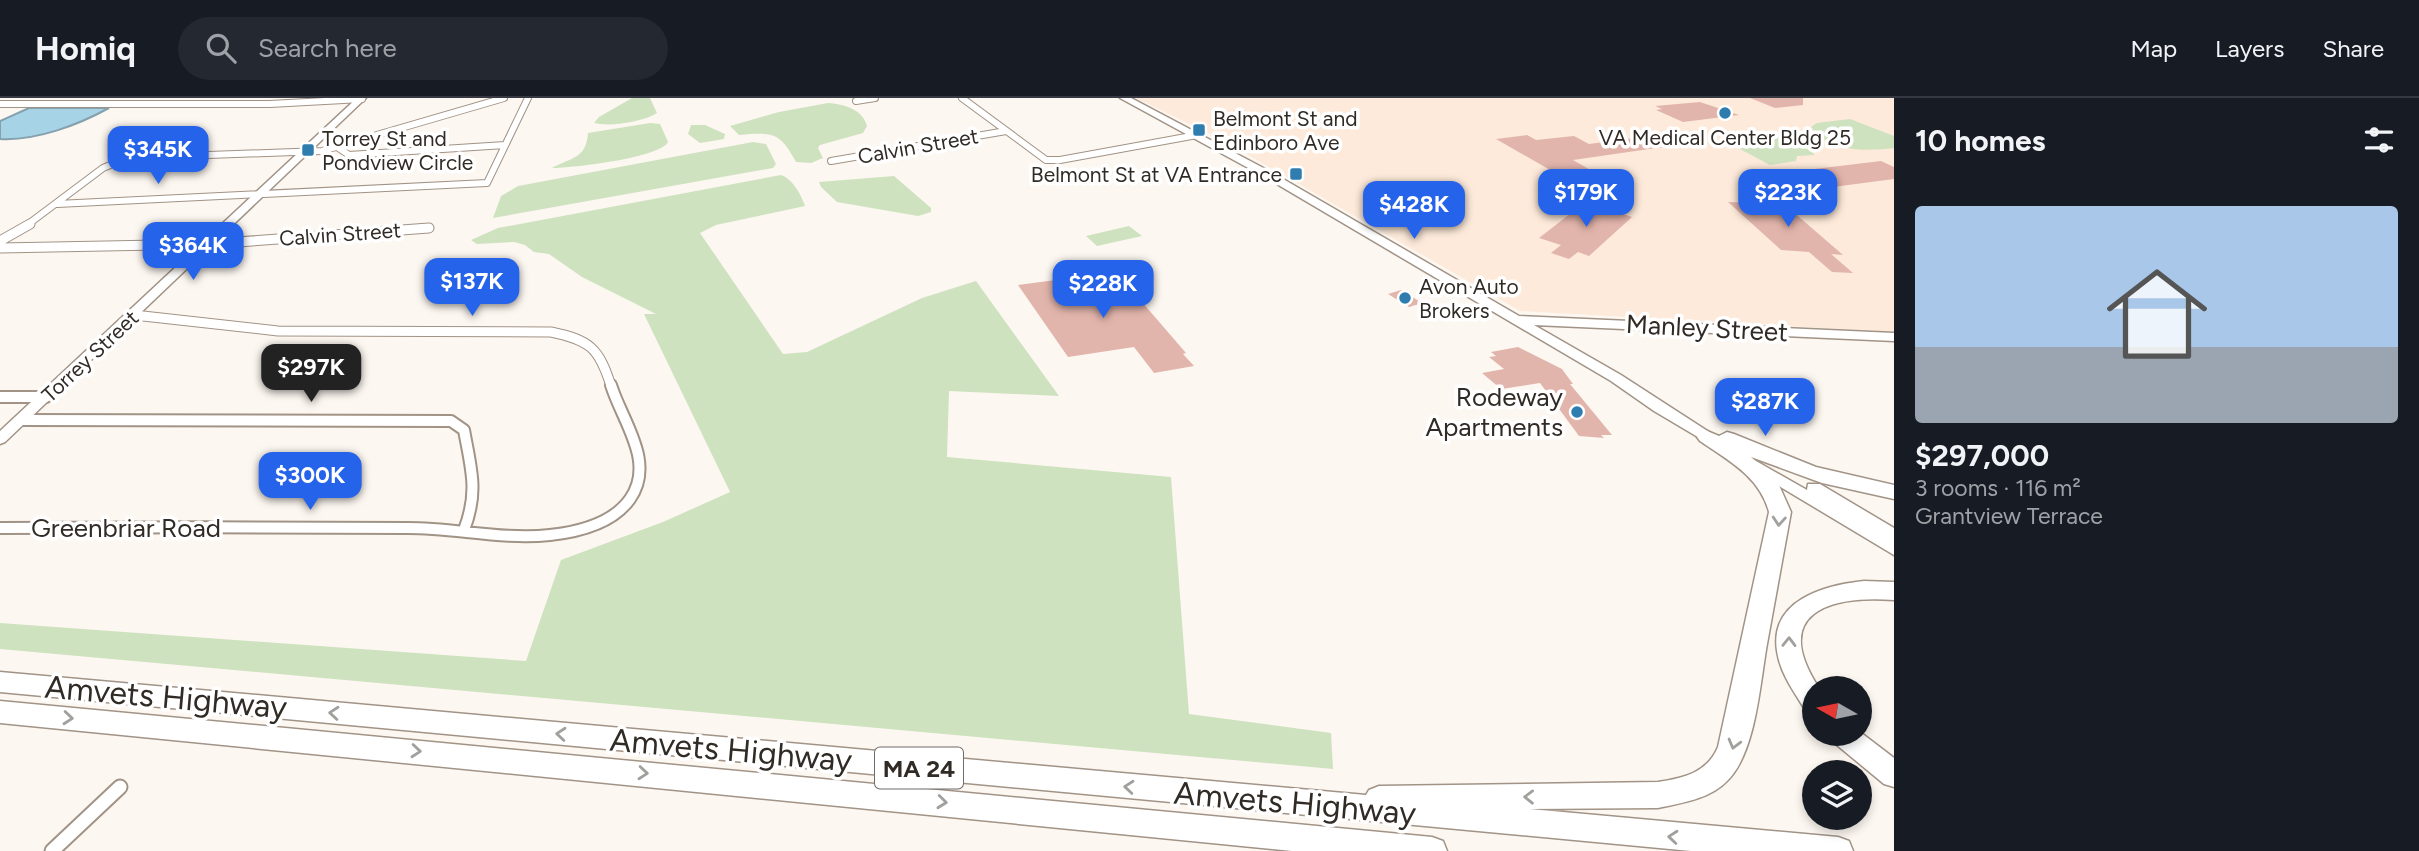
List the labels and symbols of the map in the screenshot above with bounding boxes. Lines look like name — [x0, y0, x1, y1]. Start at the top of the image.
marker: VA Medical Center Bldg 25 — [1717, 105, 1733, 121]
place label: Belmont St and Edinboro Ave — [1213, 106, 1358, 155]
marker: Belmont St and Edinboro Ave — [1191, 122, 1207, 138]
street label: Calvin Street — [856, 123, 980, 169]
place label: VA Medical Center Bldg 25 — [1599, 125, 1851, 150]
pin: $345K — [109, 126, 207, 186]
place label: Torrey St and Pondview Circle — [322, 126, 473, 175]
marker: Torrey St and Pondview Circle — [300, 142, 316, 158]
place label: Belmont St at VA Entrance — [1031, 162, 1282, 187]
marker: Belmont St at VA Entrance — [1288, 166, 1304, 182]
pin: $179K — [1537, 170, 1635, 229]
pin: $223K — [1739, 170, 1837, 229]
pin: $428K — [1365, 181, 1463, 241]
street label: Calvin Street — [278, 217, 402, 251]
pin: $364K — [144, 222, 242, 282]
pin: $137K — [423, 258, 521, 318]
pin: $228K — [1054, 260, 1152, 320]
place label: Avon Auto Brokers — [1419, 274, 1519, 323]
marker: Avon Auto Brokers — [1397, 290, 1413, 306]
street label: Torrey Street — [37, 305, 144, 407]
street label: Manley Street — [1625, 308, 1789, 348]
pin: $297K — [262, 344, 360, 404]
pin: $287K — [1716, 378, 1814, 438]
place label: Rodeway Apartments — [1425, 381, 1563, 443]
marker: Rodeway Apartments — [1569, 404, 1585, 420]
pin: $300K — [261, 452, 359, 512]
street label: Greenbriar Road — [31, 512, 221, 544]
one-way arrow — [1772, 516, 1787, 527]
one-way arrow — [1781, 636, 1797, 647]
street label: Amvets Highway — [43, 667, 289, 727]
north arrow — [1802, 676, 1872, 746]
one-way arrow — [328, 706, 339, 721]
one-way arrow — [62, 711, 74, 726]
street label: Amvets Highway — [608, 720, 854, 780]
one-way arrow — [555, 727, 566, 742]
one-way arrow — [1728, 738, 1742, 750]
one-way arrow — [411, 744, 422, 759]
road number: MA 24 — [875, 748, 963, 788]
one-way arrow — [638, 765, 649, 780]
street label: Amvets Highway — [1172, 773, 1418, 833]
one-way arrow — [1123, 780, 1135, 795]
one-way arrow — [1523, 789, 1534, 804]
one-way arrow — [937, 794, 948, 809]
one-way arrow — [1667, 830, 1678, 845]

